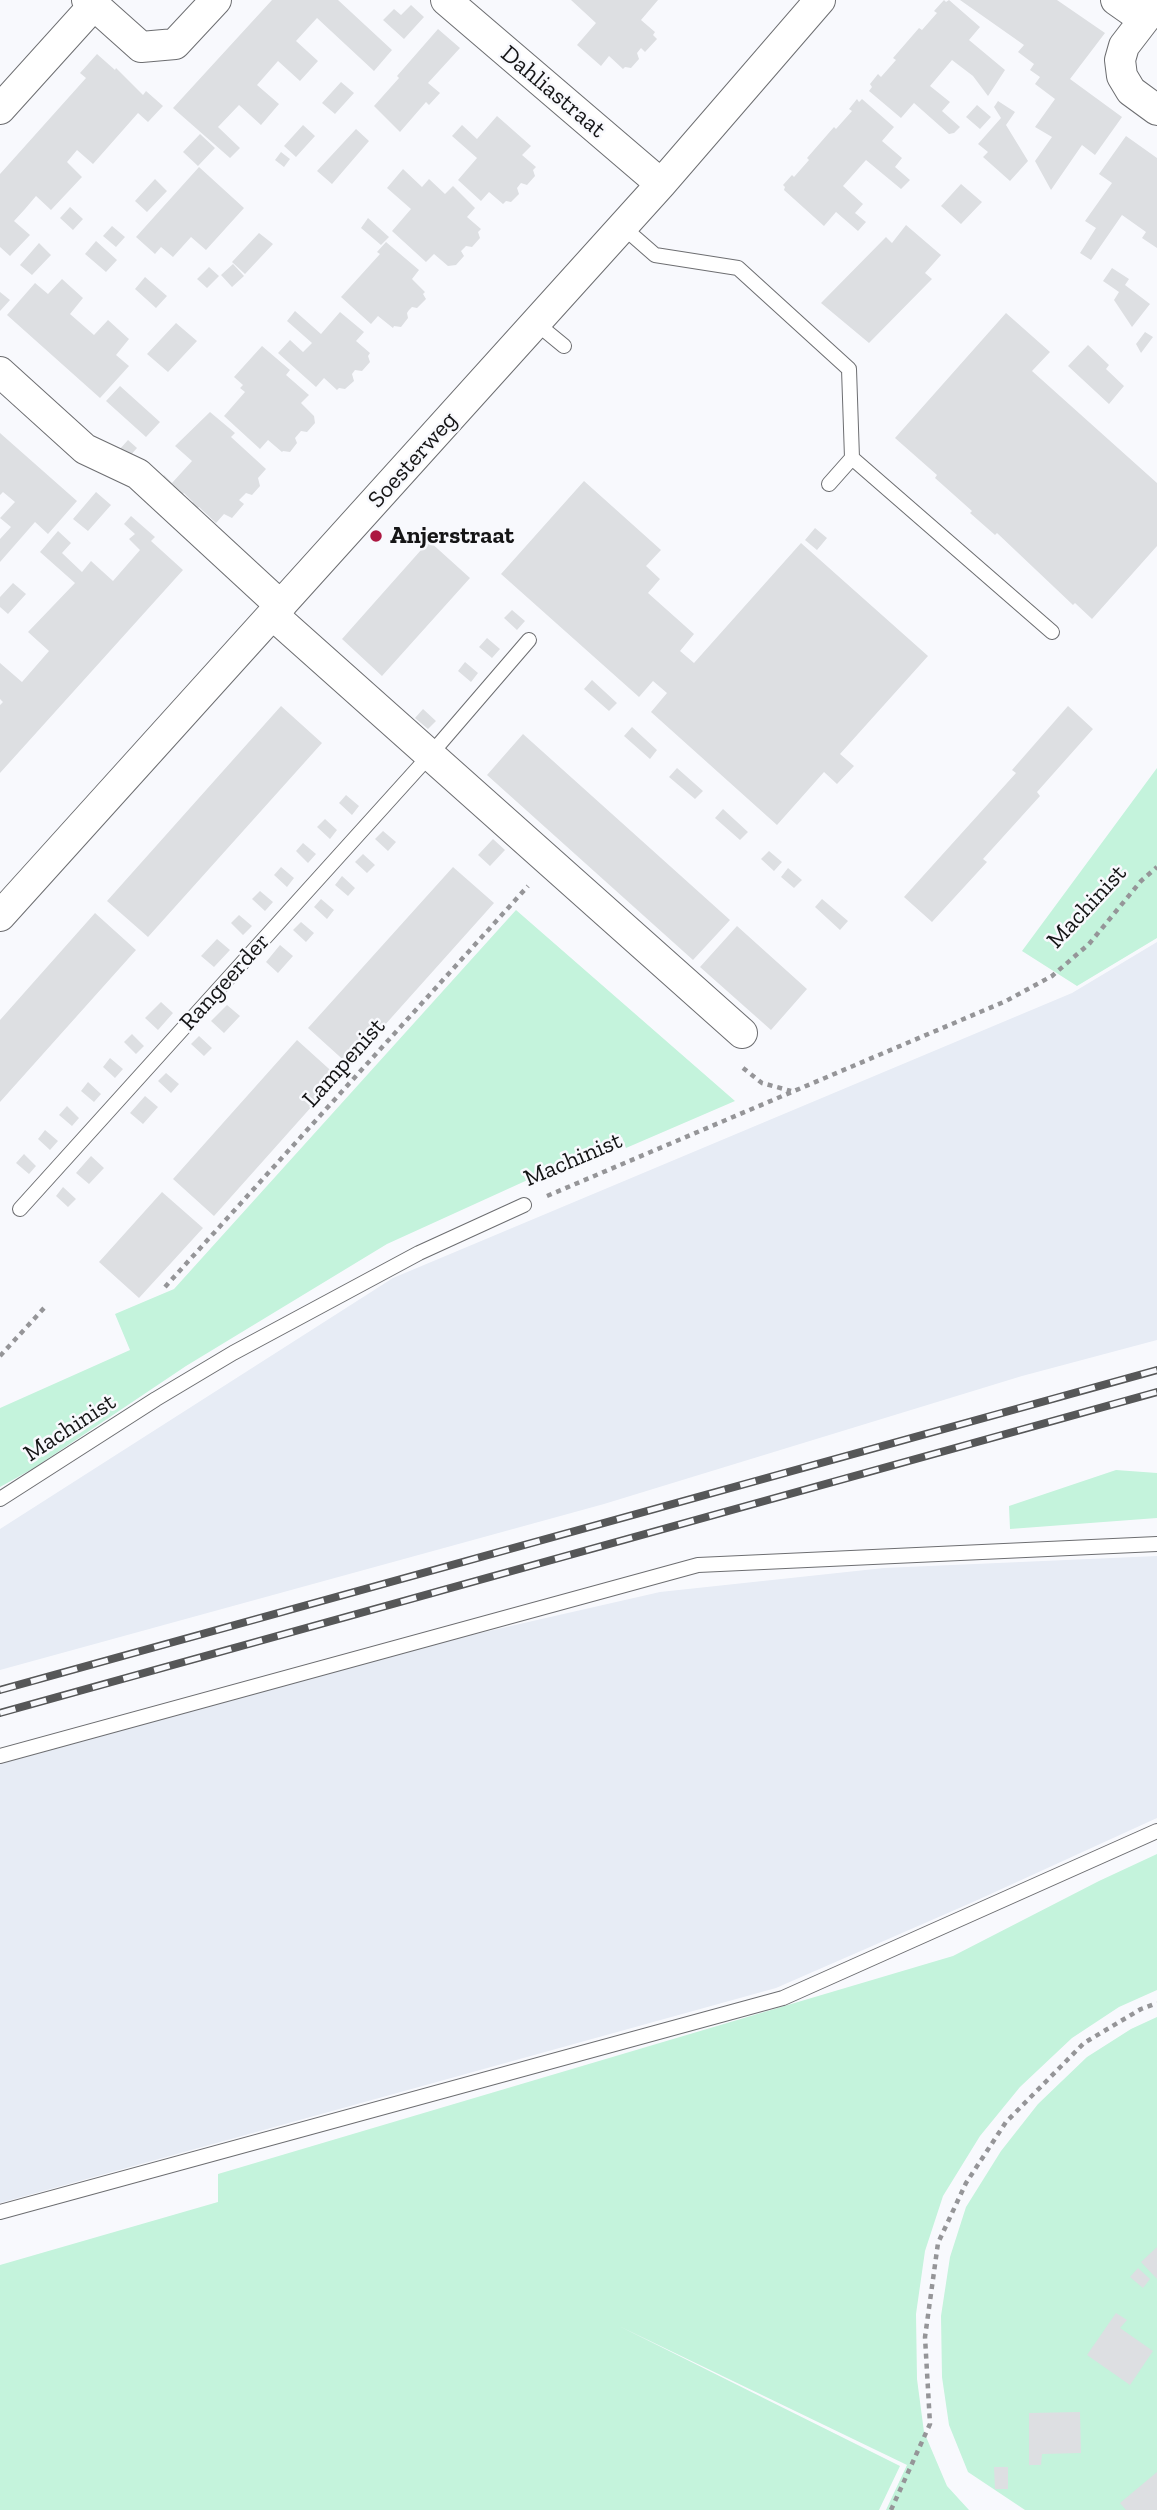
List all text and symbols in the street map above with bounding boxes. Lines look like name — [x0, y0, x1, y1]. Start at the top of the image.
street label: Dahliastraat — [495, 40, 611, 144]
street label: Soesterweg — [362, 406, 464, 514]
place label: Anjerstraat — [390, 522, 514, 550]
marker: Anjerstraat — [368, 528, 384, 544]
street label: Machinist — [1041, 859, 1133, 955]
street label: Rangeerder — [174, 928, 276, 1036]
street label: Lampenist — [297, 1013, 391, 1113]
street label: Machinist — [520, 1126, 626, 1194]
street label: Machinist — [19, 1388, 121, 1468]

